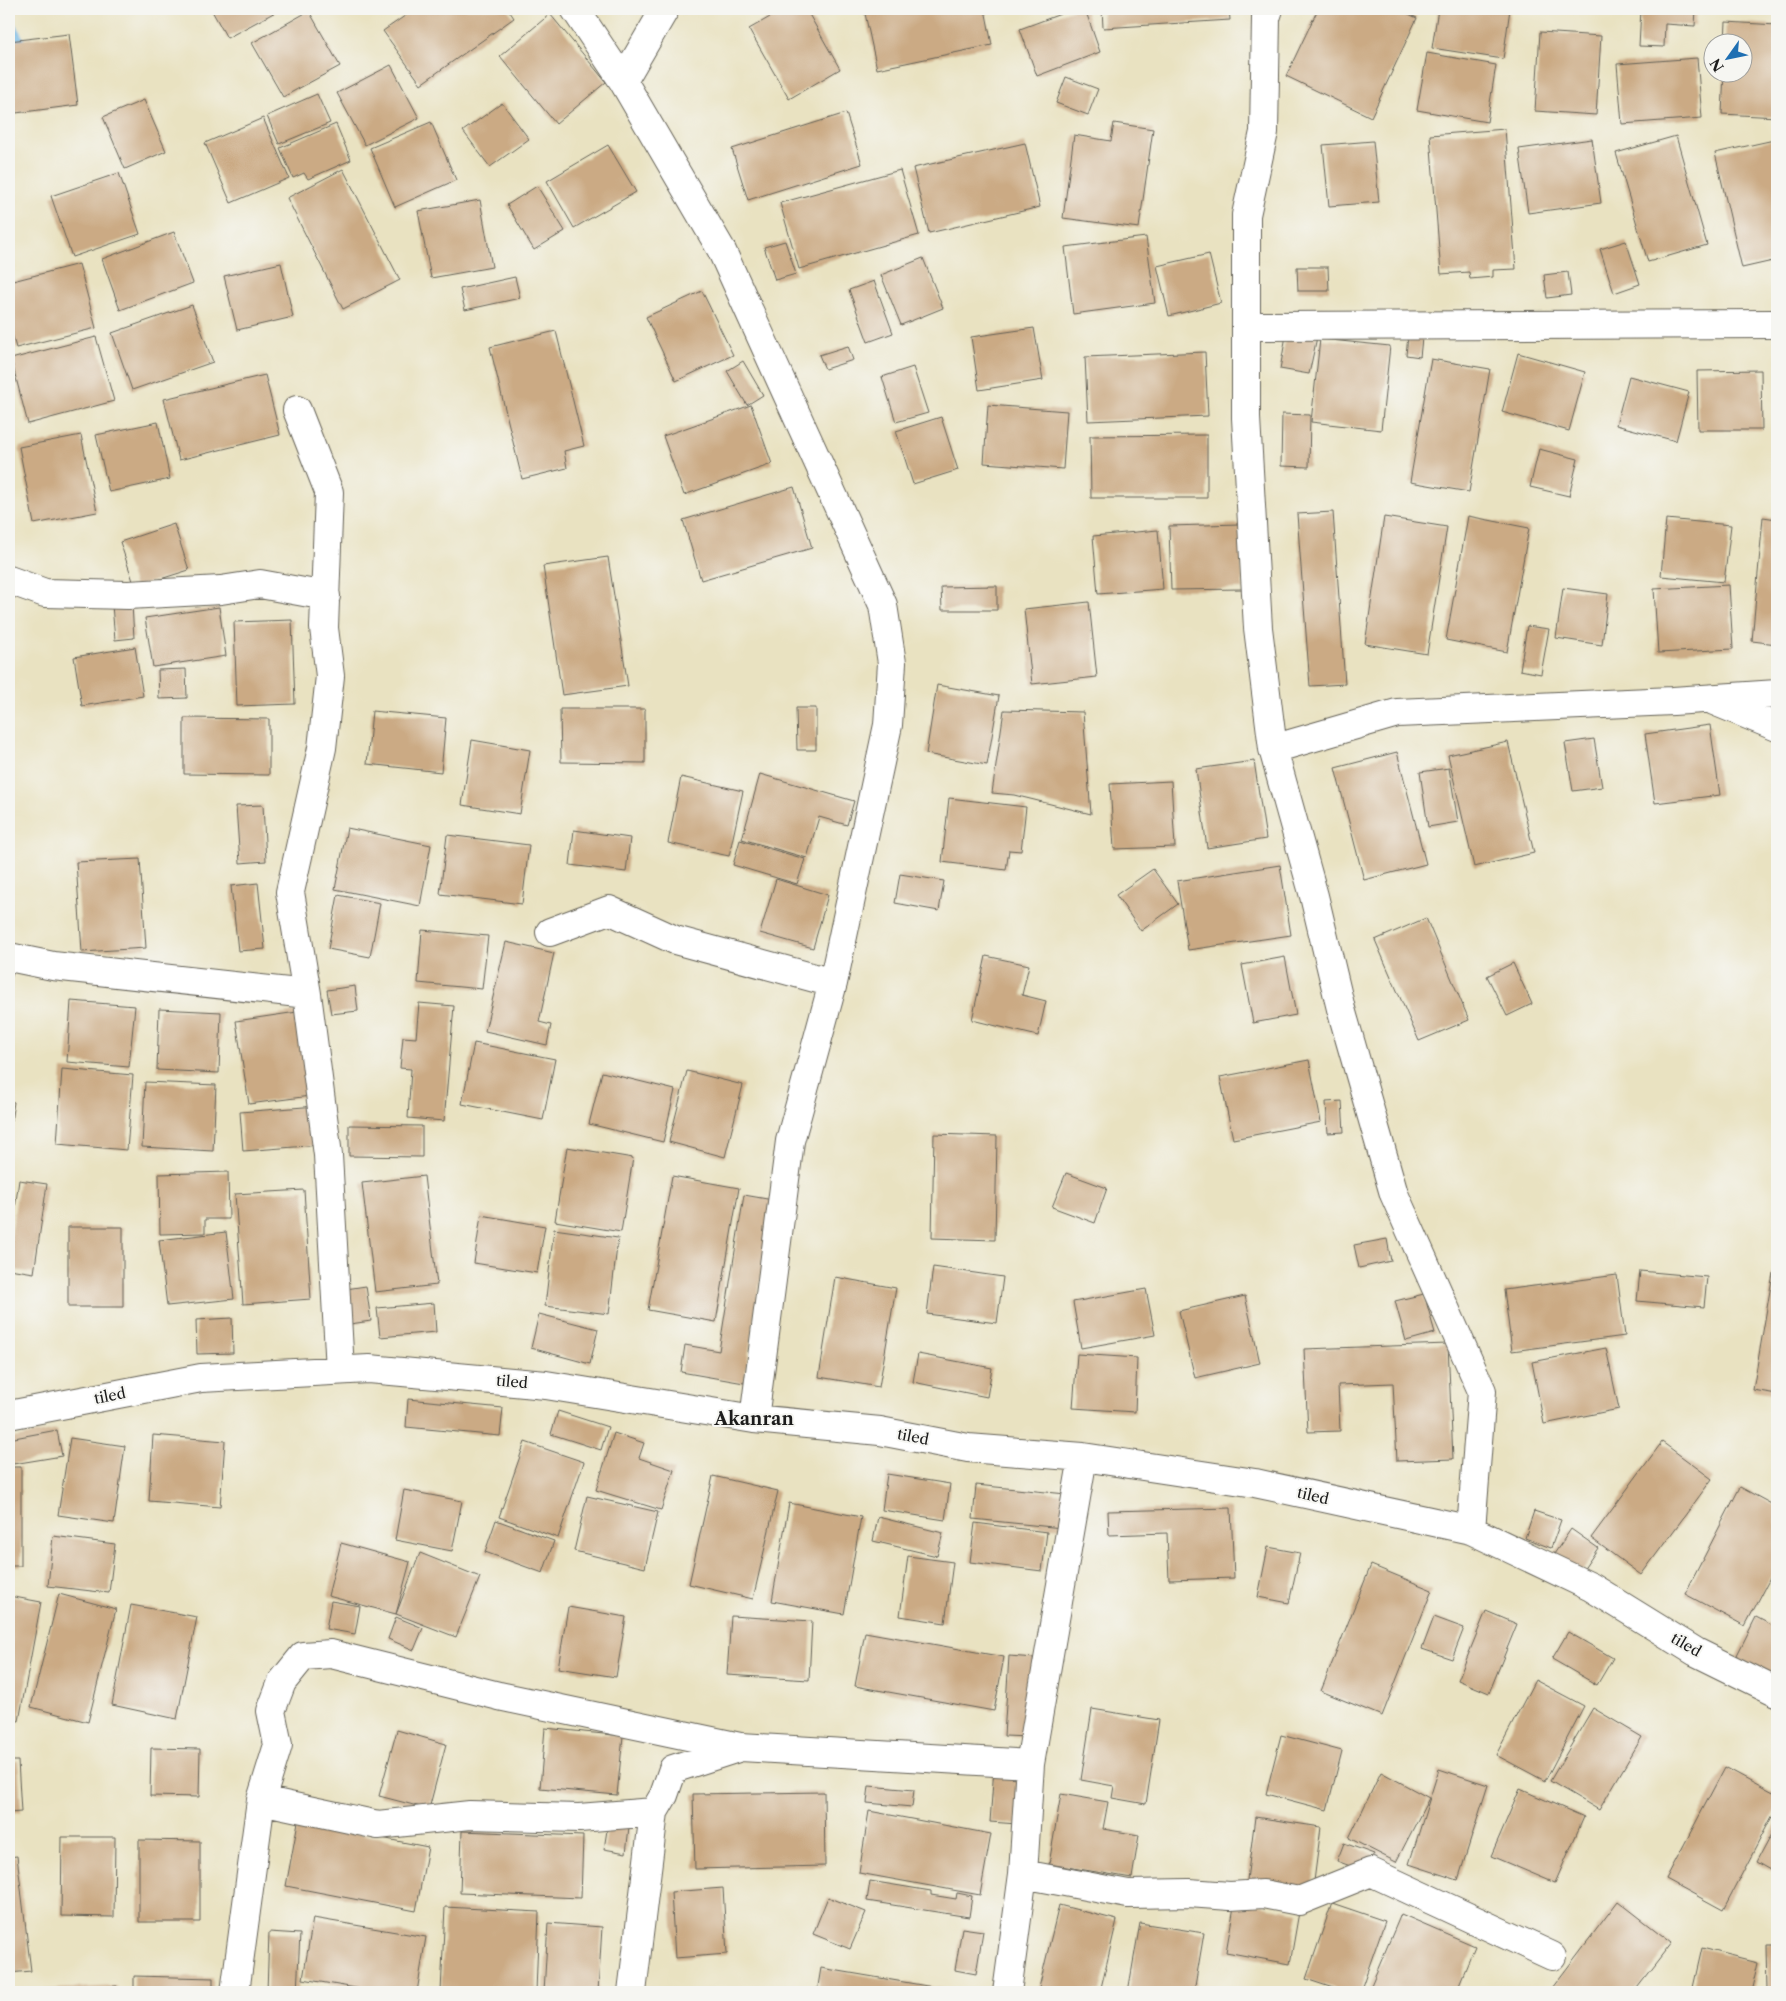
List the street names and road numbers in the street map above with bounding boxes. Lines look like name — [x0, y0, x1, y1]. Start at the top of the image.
street label: tiled — [495, 1371, 529, 1392]
street label: tiled — [92, 1383, 127, 1408]
street label: tiled — [896, 1424, 931, 1449]
street label: tiled — [1295, 1483, 1331, 1508]
street label: tiled — [1668, 1628, 1705, 1661]

